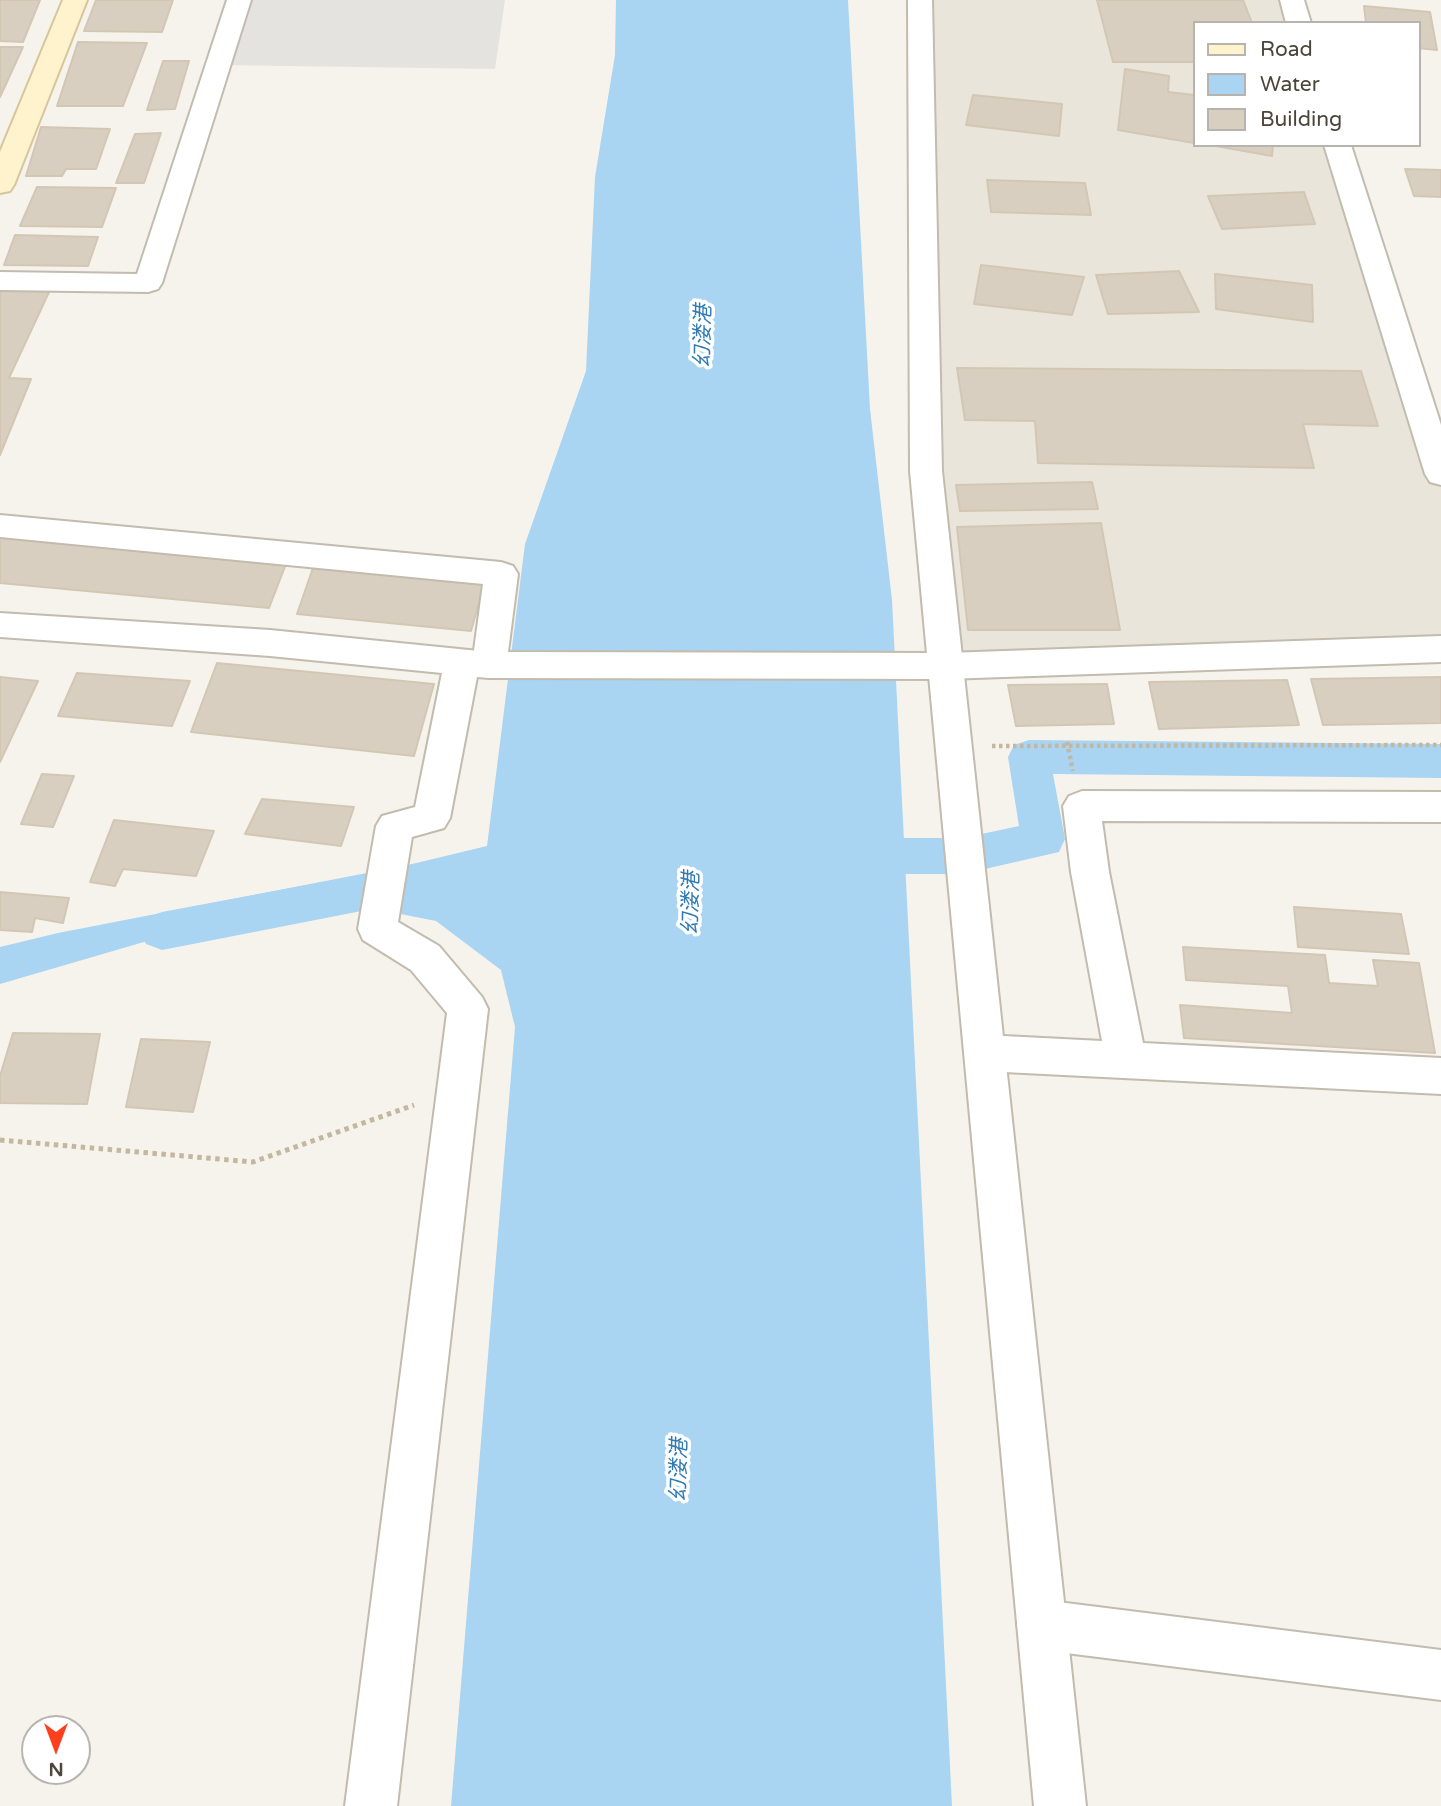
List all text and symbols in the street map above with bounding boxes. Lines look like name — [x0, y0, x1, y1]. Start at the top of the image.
legend — [1192, 21, 1420, 147]
text: Road — [1260, 37, 1313, 62]
text: Water — [1260, 72, 1320, 97]
text: Building — [1260, 107, 1342, 132]
water label: 幻溇港 — [691, 304, 717, 368]
water label: 幻溇港 — [679, 871, 705, 935]
water label: 幻溇港 — [667, 1438, 693, 1502]
north arrow — [21, 1715, 91, 1785]
text: N — [48, 1758, 64, 1780]

